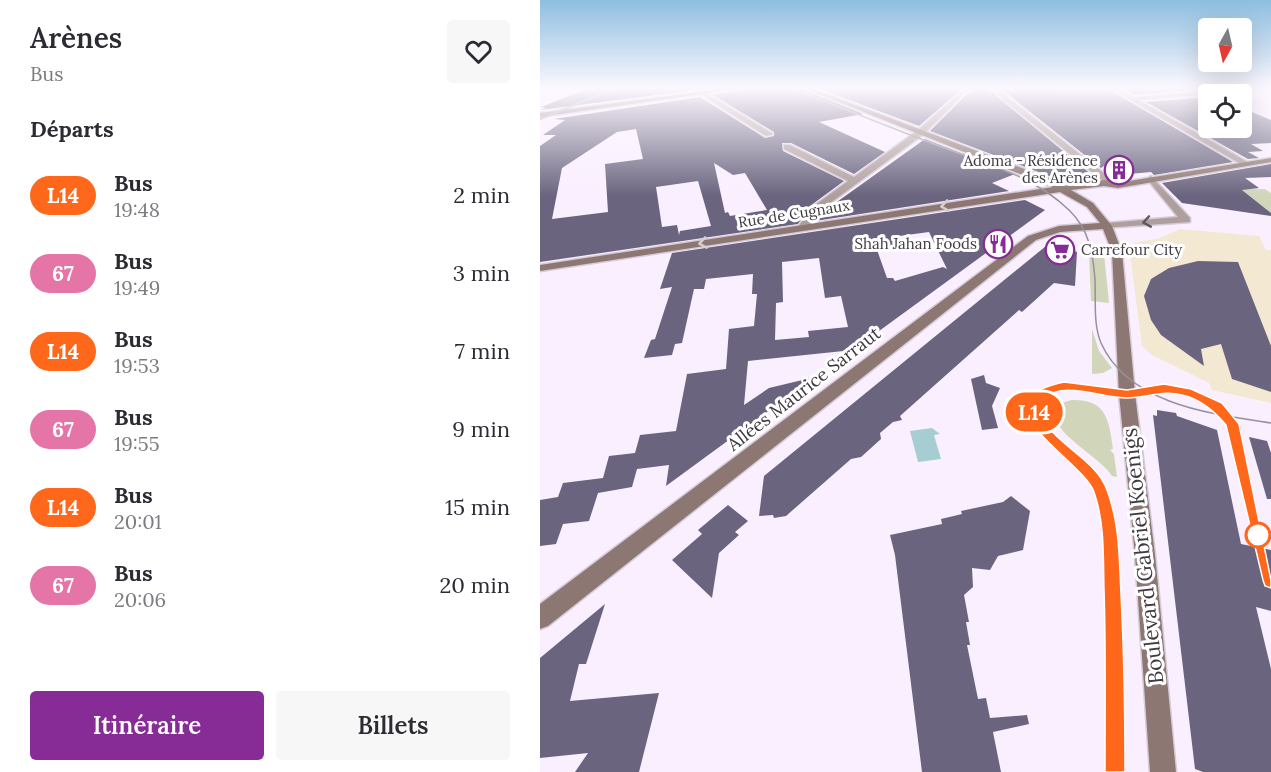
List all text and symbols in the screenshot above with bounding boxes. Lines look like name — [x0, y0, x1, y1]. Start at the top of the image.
north arrow — [1198, 18, 1252, 72]
map controls — [1198, 18, 1252, 138]
text: Arènes — [30, 20, 122, 56]
button: heart — [447, 20, 510, 83]
text: Bus — [30, 61, 64, 86]
button: locate — [1198, 84, 1252, 138]
text: Départs — [30, 115, 114, 143]
place label: Adoma - Résidence des Arènes — [963, 151, 1098, 187]
building icon: Adoma - Résidence des Arènes — [1103, 154, 1135, 186]
text: Bus — [114, 169, 153, 197]
text: 2 min — [453, 181, 510, 209]
text: L14 — [47, 182, 79, 209]
street label: Rue de Cugnaux — [737, 195, 851, 232]
text: 19:48 — [114, 197, 160, 222]
one-way arrow — [941, 199, 950, 211]
one-way arrow — [1142, 215, 1152, 228]
restaurant icon: Shah Jahan Foods — [982, 228, 1014, 260]
place label: Shah Jahan Foods — [854, 234, 977, 253]
supermarket icon: Carrefour City — [1044, 234, 1076, 266]
one-way arrow — [699, 237, 708, 249]
place label: Carrefour City — [1081, 240, 1182, 259]
text: Bus — [114, 247, 153, 275]
text: 3 min — [453, 259, 510, 287]
text: 67 — [52, 260, 74, 287]
text: 19:49 — [114, 275, 160, 300]
street label: Allées Maurice Sarraut — [721, 321, 885, 456]
text: Bus — [114, 325, 153, 353]
text: 7 min — [455, 337, 510, 365]
text: L14 — [47, 338, 79, 365]
text: 19:53 — [114, 353, 160, 378]
line badge: L14 — [1000, 392, 1068, 432]
text: L14 — [1018, 399, 1050, 426]
text: Bus — [114, 403, 153, 431]
text: 9 min — [452, 415, 510, 443]
text: 67 — [52, 416, 74, 443]
street label: Boulevard Gabriel Koenigs — [1116, 427, 1169, 685]
text: 19:55 — [114, 431, 160, 456]
text: Bus — [114, 481, 153, 509]
text: 15 min — [445, 493, 510, 521]
text: L14 — [47, 494, 79, 521]
text: 20:01 — [114, 509, 162, 534]
unlabelled marker — [1245, 522, 1271, 548]
text: Bus — [114, 559, 153, 587]
text: 20 min — [440, 571, 510, 599]
text: 67 — [52, 572, 74, 599]
text: 20:06 — [114, 587, 166, 612]
button: Itinéraire — [30, 691, 264, 760]
button: Billets — [276, 691, 510, 760]

